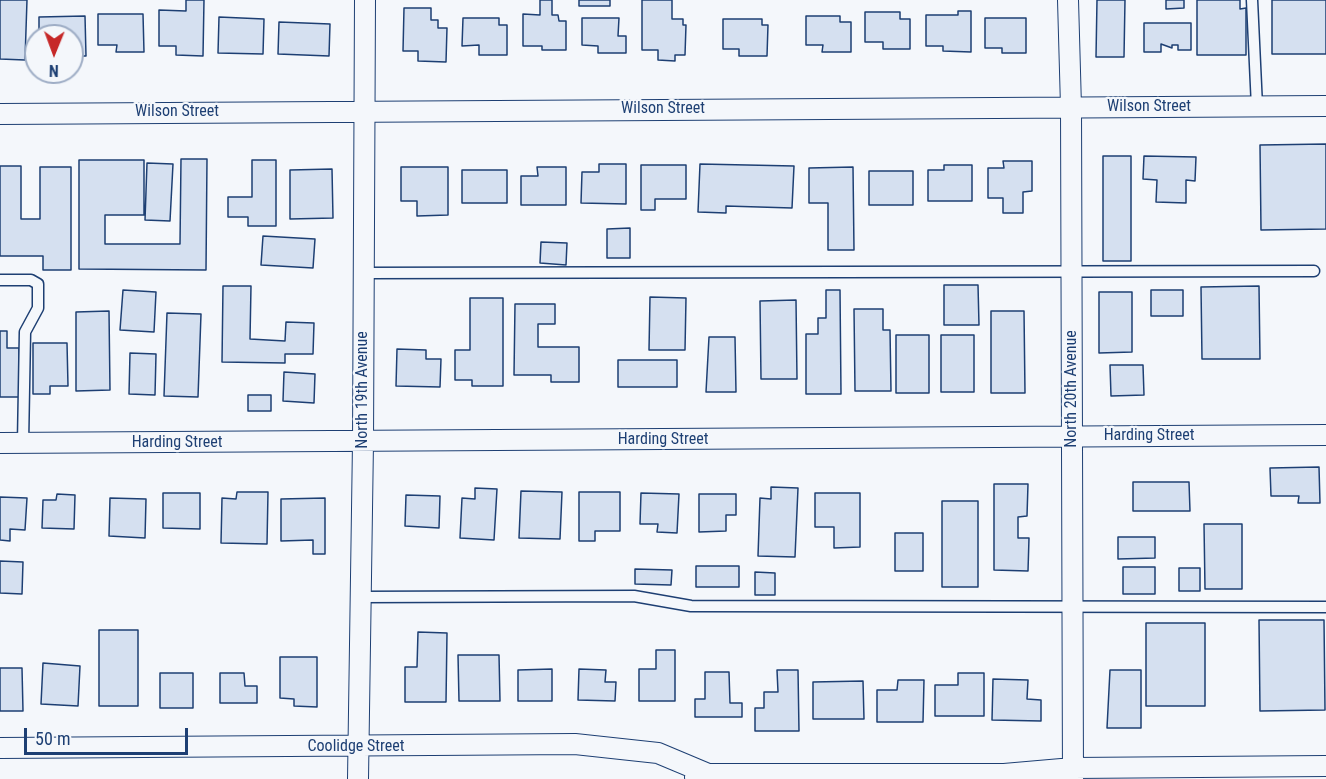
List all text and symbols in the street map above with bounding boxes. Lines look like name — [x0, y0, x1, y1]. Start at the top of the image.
north arrow — [24, 24, 84, 84]
text: N — [49, 61, 59, 80]
street label: Wilson Street — [1107, 97, 1191, 117]
street label: Wilson Street — [621, 99, 705, 119]
street label: Wilson Street — [135, 102, 219, 122]
street label: North 20th Avenue — [1062, 330, 1082, 448]
street label: North 19th Avenue — [353, 331, 373, 449]
street label: Harding Street — [1104, 426, 1194, 446]
street label: Harding Street — [618, 430, 708, 450]
street label: Harding Street — [132, 433, 222, 453]
scale bar — [27, 716, 190, 754]
text: 50 m — [35, 728, 70, 749]
street label: Coolidge Street — [308, 737, 404, 757]

